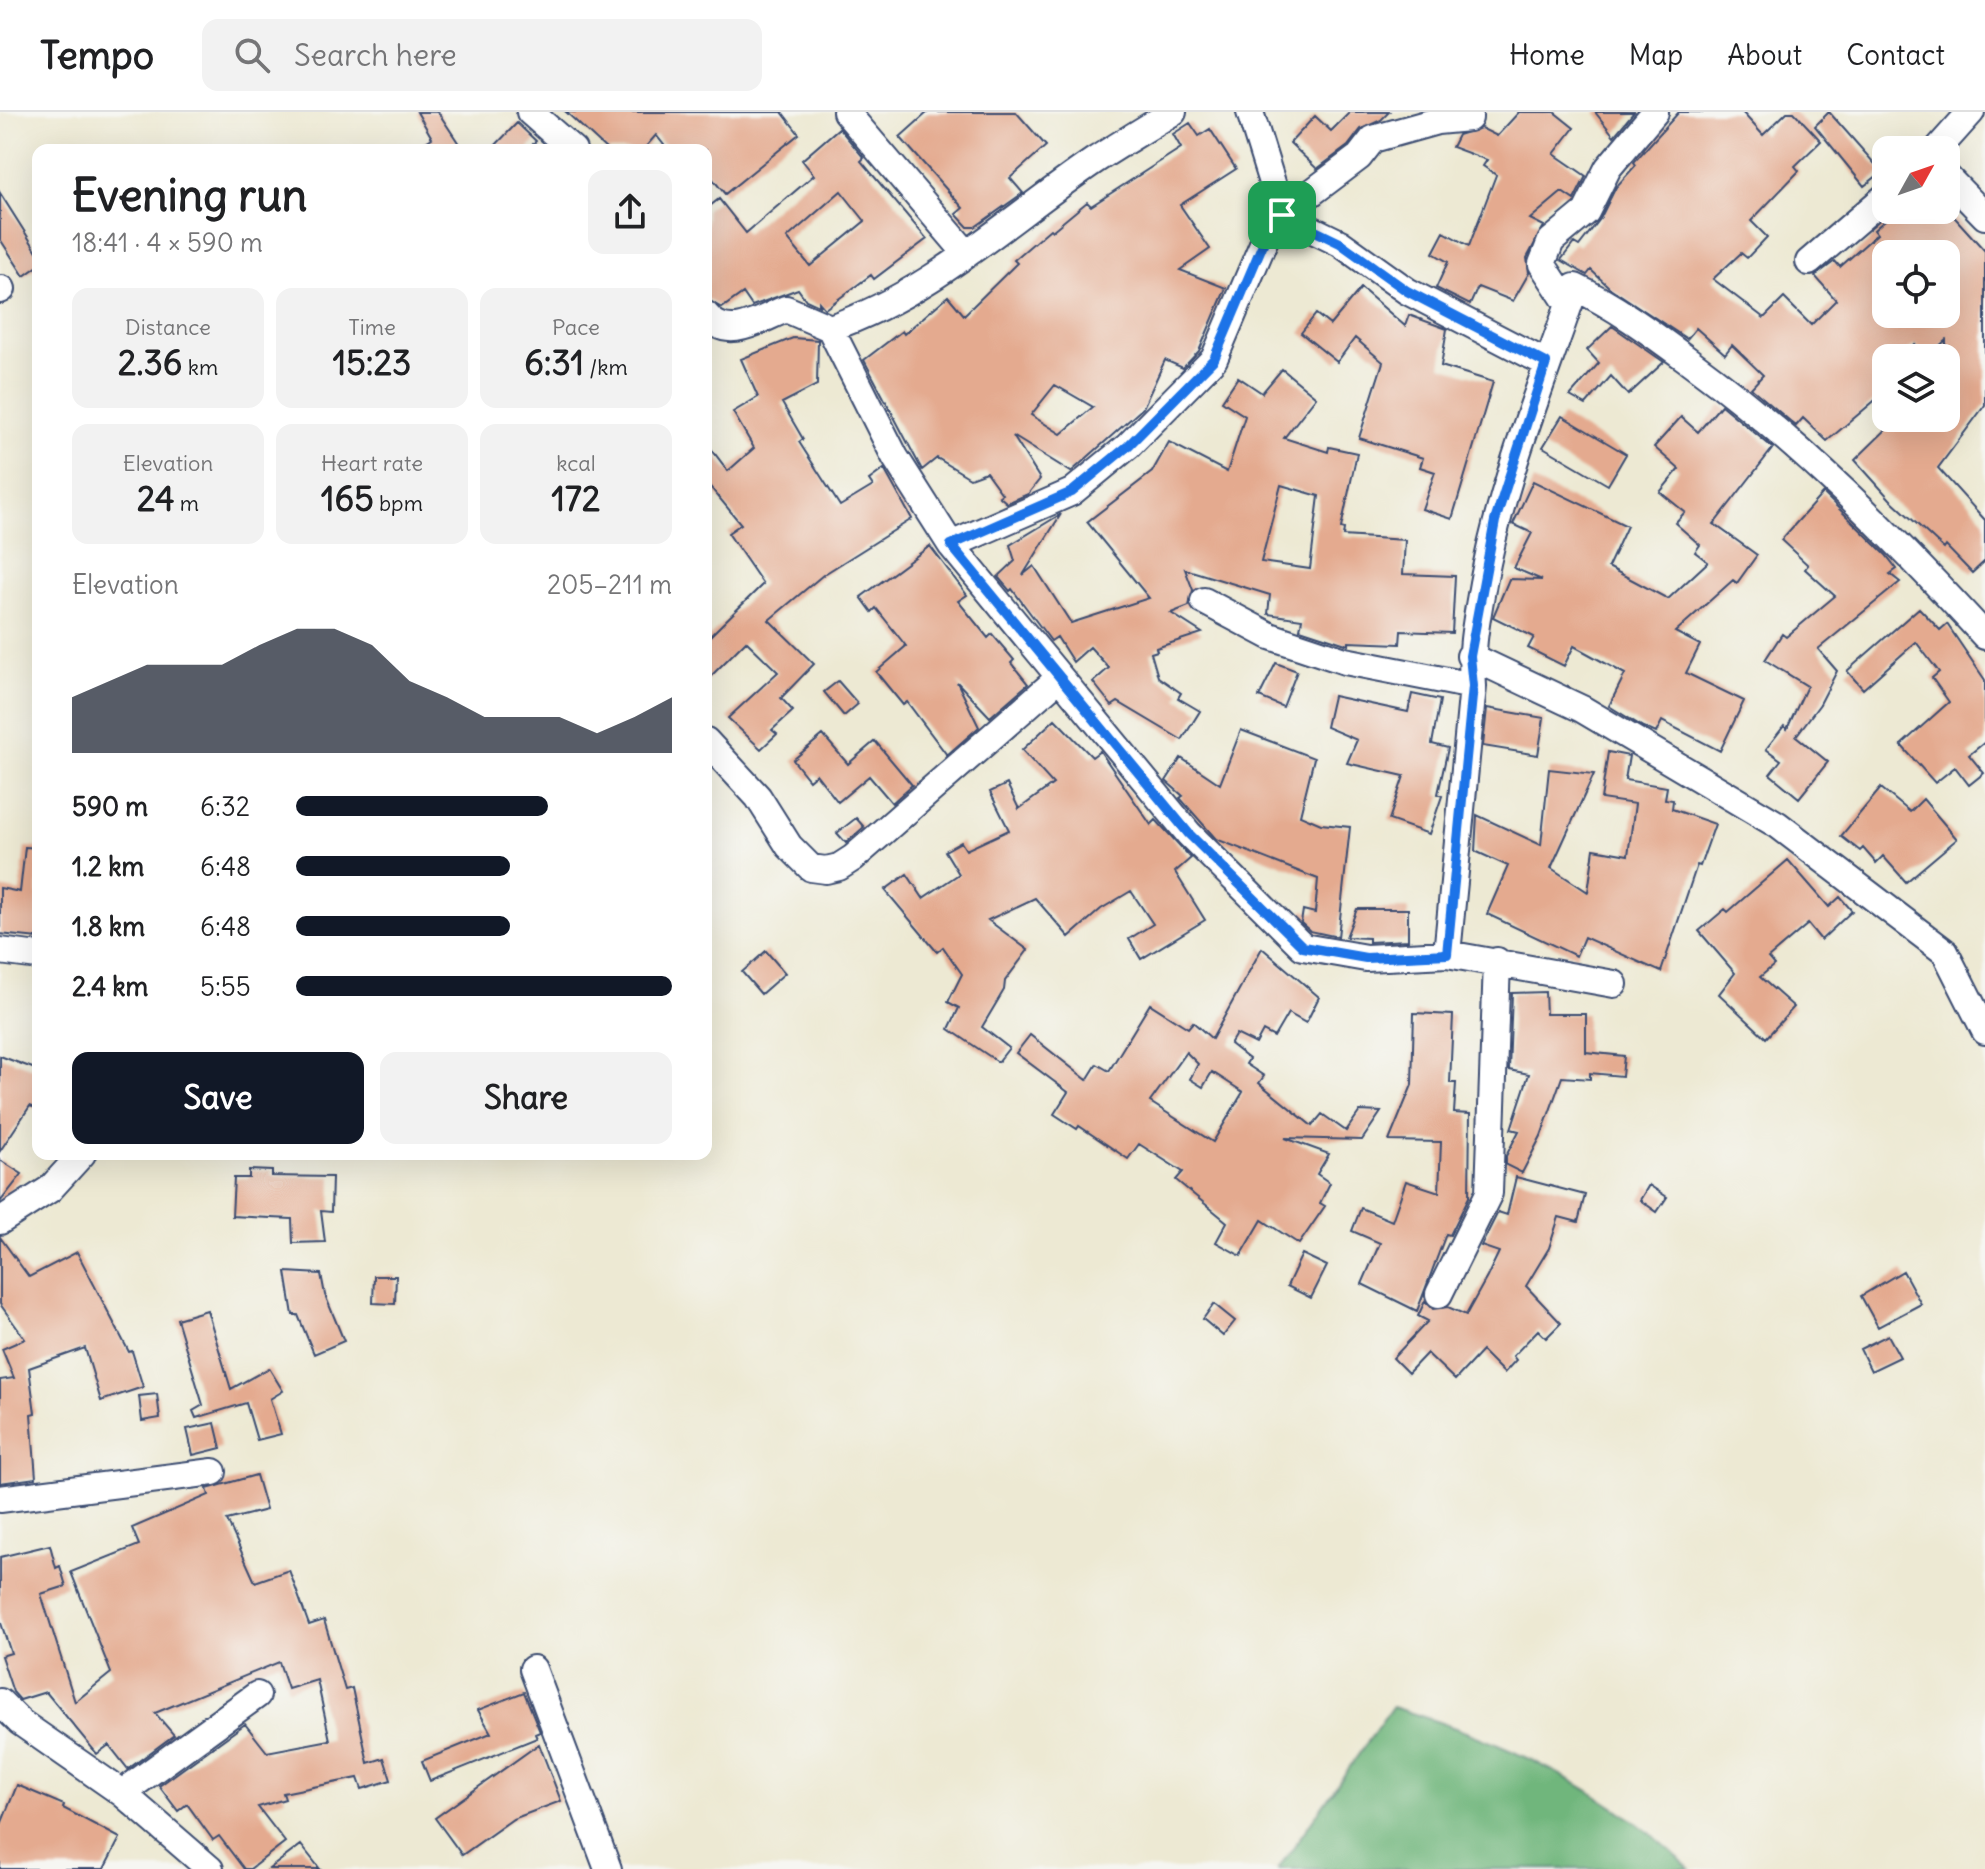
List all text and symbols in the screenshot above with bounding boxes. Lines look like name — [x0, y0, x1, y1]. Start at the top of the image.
search box — [202, 19, 762, 91]
text: Tempo — [40, 32, 154, 79]
icon: search — [230, 33, 274, 77]
text: Search here — [294, 36, 457, 74]
text: Home — [1509, 37, 1585, 73]
text: Map — [1629, 37, 1683, 73]
text: About — [1727, 37, 1802, 73]
text: Contact — [1846, 37, 1945, 73]
north arrow — [1872, 136, 1960, 224]
map controls — [1872, 136, 1960, 432]
text: Evening run — [72, 168, 307, 223]
button: share — [588, 170, 672, 254]
pin — [1248, 181, 1316, 249]
icon: arrive — [1260, 193, 1304, 237]
text: 18:41 · 4 × 590 m — [72, 226, 263, 259]
button: locate — [1872, 240, 1960, 328]
text: Distance — [125, 313, 211, 341]
text: Time — [348, 313, 396, 341]
text: Pace — [552, 313, 600, 341]
text: 2.36 — [118, 341, 182, 384]
text: 15:23 — [333, 341, 411, 384]
text: 6:31 — [524, 341, 584, 384]
button: layers — [1872, 344, 1960, 432]
text: km — [182, 353, 218, 381]
text: /km — [584, 353, 628, 381]
text: Elevation — [123, 449, 213, 477]
text: Heart rate — [321, 449, 423, 477]
text: kcal — [556, 449, 596, 477]
text: 24 — [137, 477, 175, 520]
text: 165 — [321, 477, 374, 520]
text: 172 — [552, 477, 600, 520]
text: m — [175, 489, 199, 517]
text: bpm — [374, 489, 423, 517]
text: Elevation — [72, 568, 179, 601]
text: 205–211 m — [547, 568, 672, 601]
text: 590 m — [72, 790, 148, 823]
text: 6:32 — [200, 790, 250, 823]
text: 1.2 km — [72, 850, 144, 883]
text: 6:48 — [200, 850, 251, 883]
text: 1.8 km — [72, 910, 145, 943]
text: 6:48 — [200, 910, 251, 943]
text: 2.4 km — [72, 970, 148, 1003]
text: 5:55 — [200, 970, 251, 1003]
button: Save — [72, 1052, 364, 1144]
button: Share — [380, 1052, 672, 1144]

